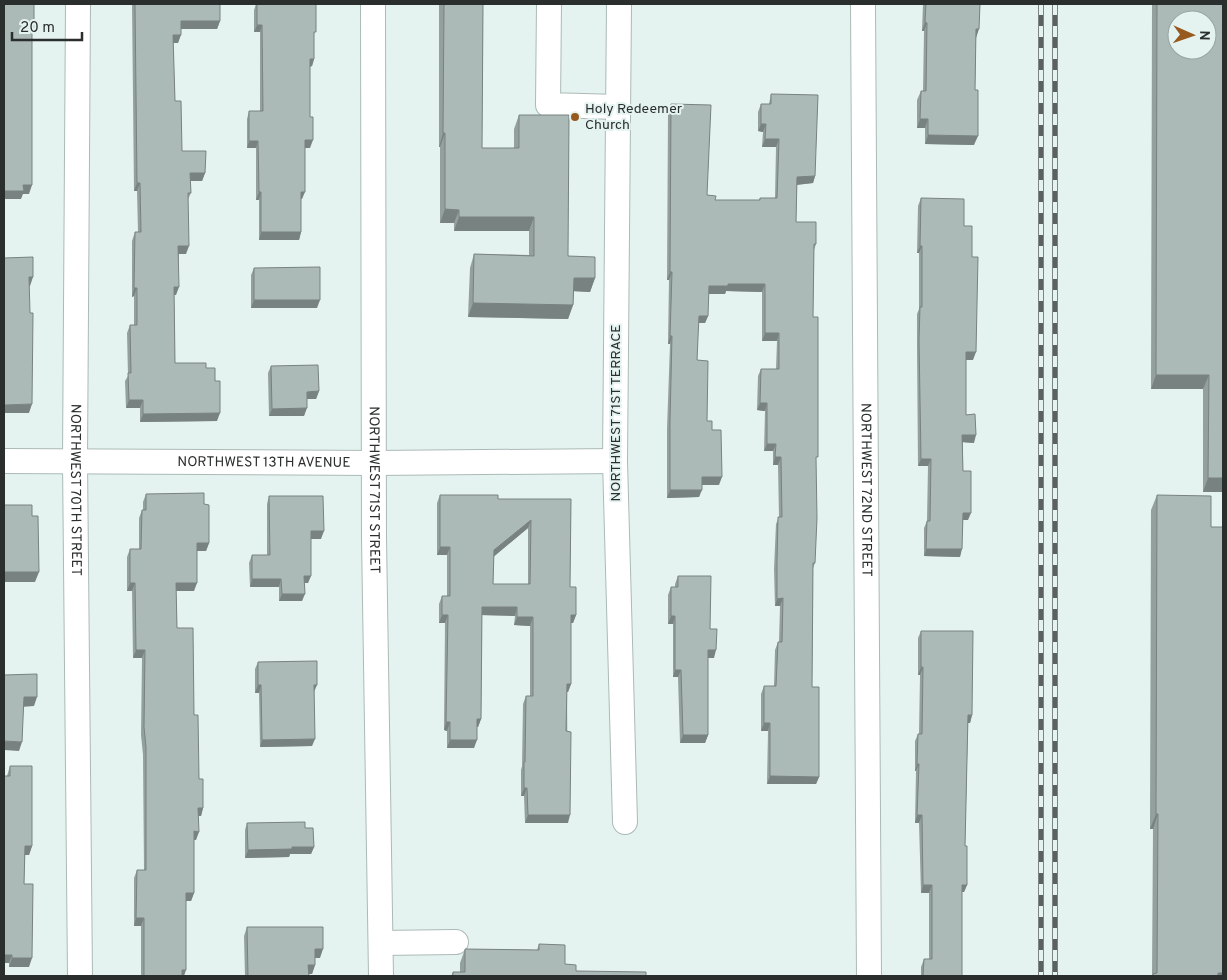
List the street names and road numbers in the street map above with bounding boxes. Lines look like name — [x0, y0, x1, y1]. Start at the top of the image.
street label: NORTHWEST 71ST TERRACE — [608, 324, 625, 502]
street label: NORTHWEST 72ND STREET — [857, 403, 875, 577]
street label: NORTHWEST 70TH STREET — [66, 404, 85, 576]
street label: NORTHWEST 71ST STREET — [365, 406, 383, 574]
street label: NORTHWEST 13TH AVENUE — [177, 453, 351, 471]

